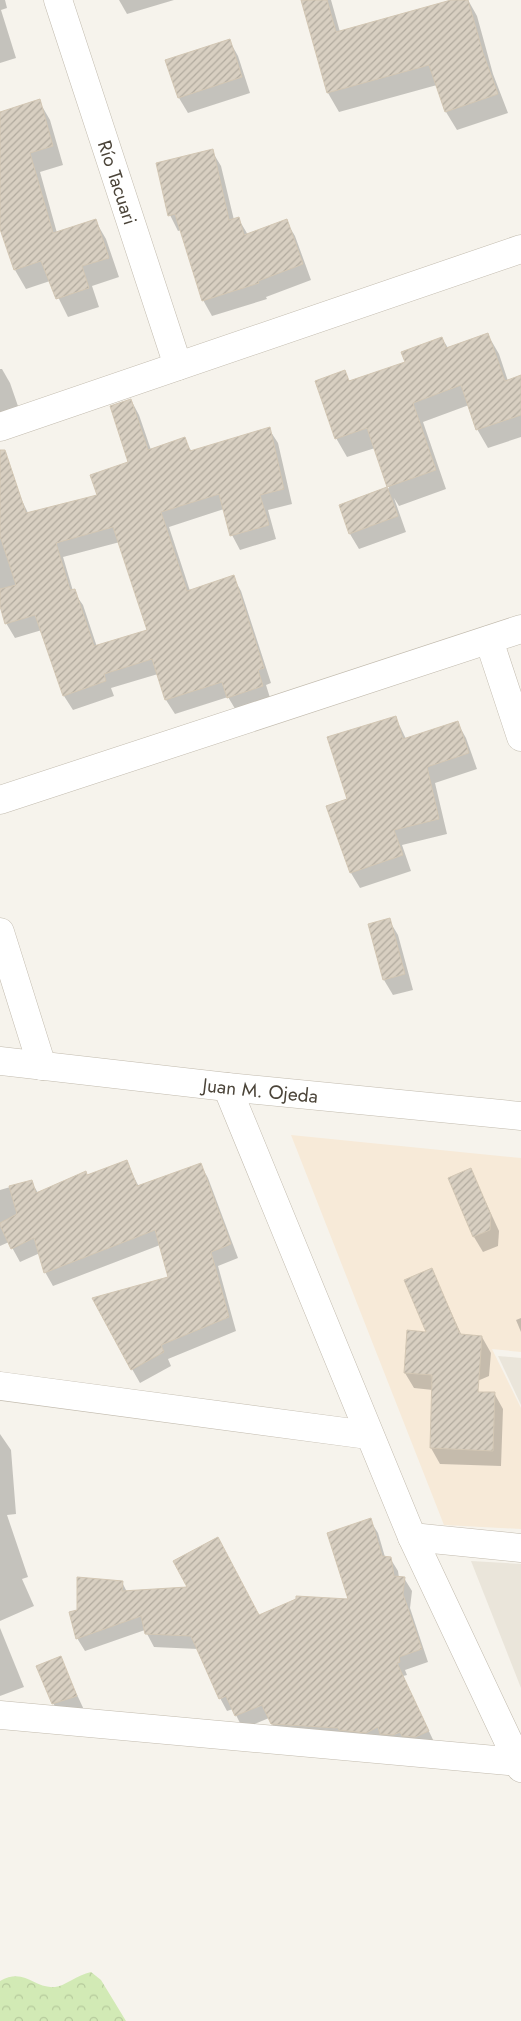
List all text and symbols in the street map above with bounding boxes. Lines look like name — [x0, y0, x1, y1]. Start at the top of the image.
street label: Río Tacuari — [91, 137, 144, 228]
street label: Juan M. Ojeda — [198, 1070, 319, 1109]

